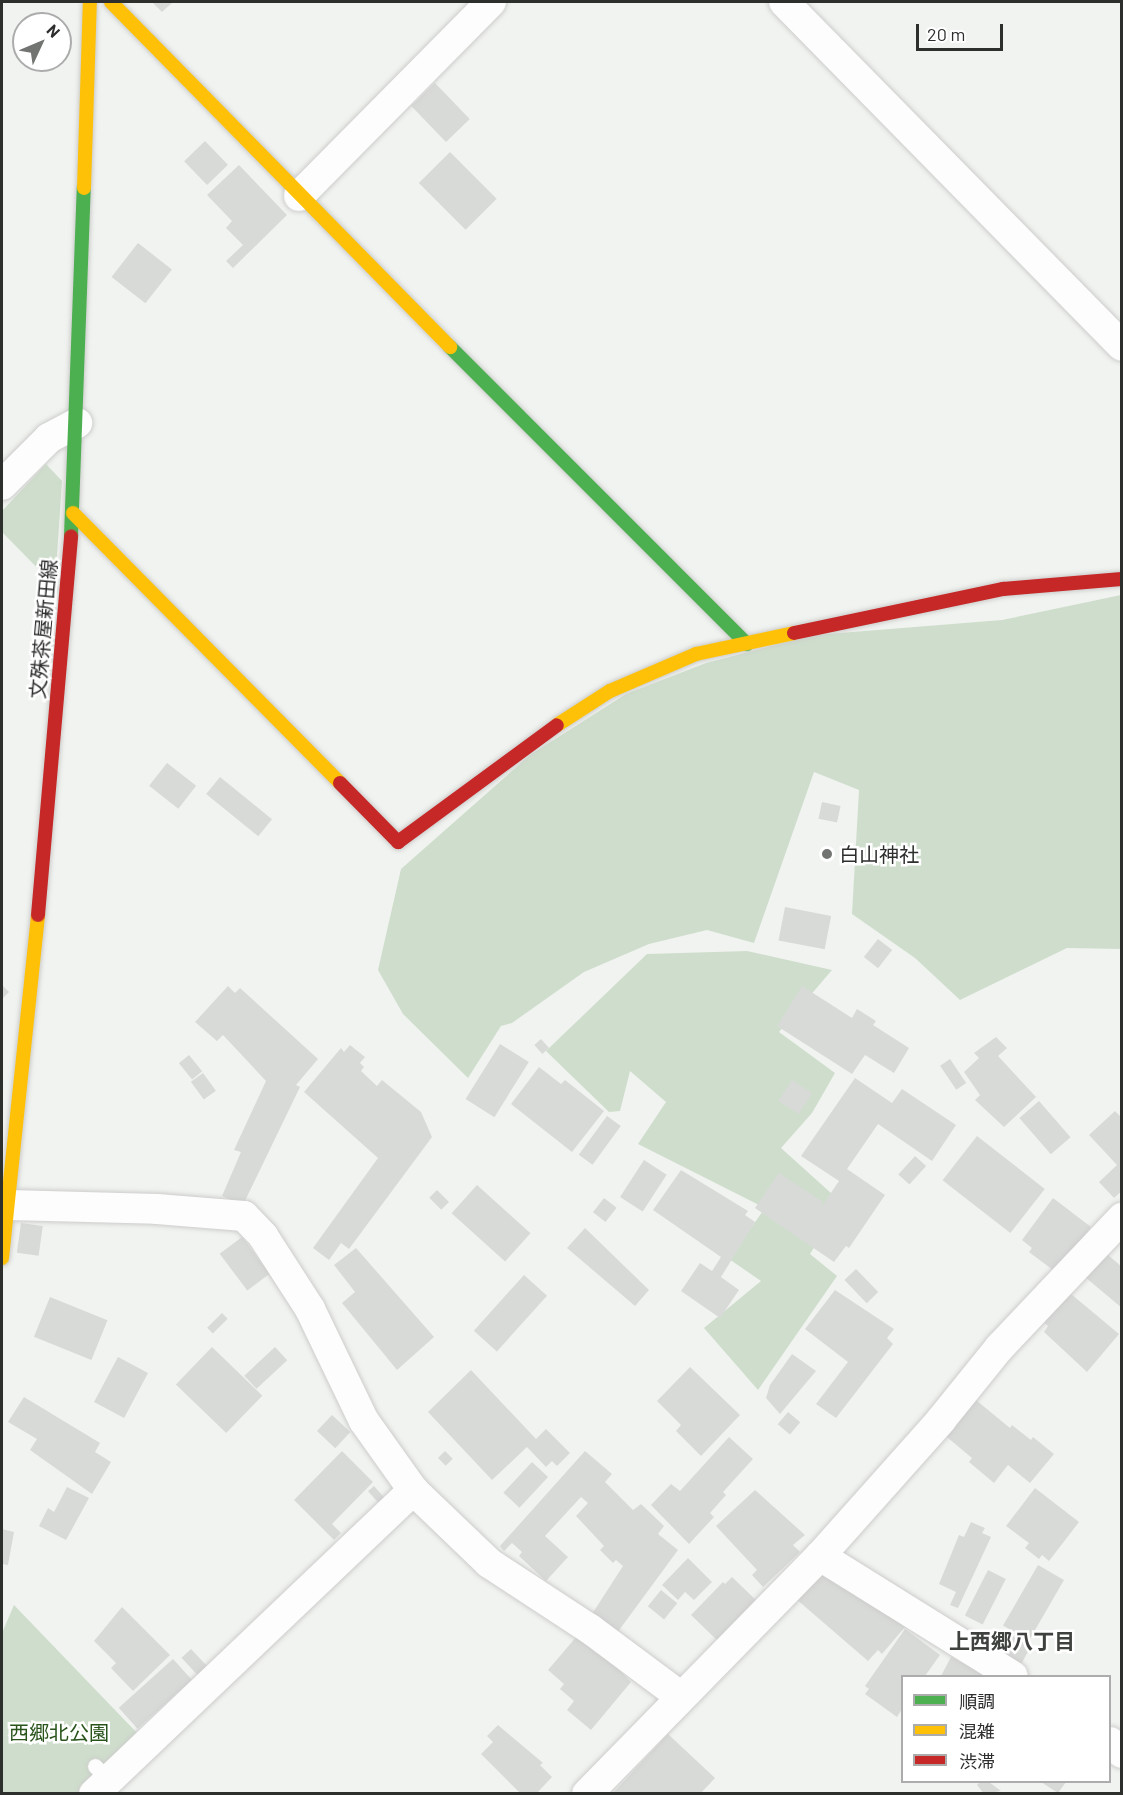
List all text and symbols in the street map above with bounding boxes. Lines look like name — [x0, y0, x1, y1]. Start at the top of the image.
north arrow — [12, 12, 72, 72]
scale bar — [919, 12, 1006, 50]
text: N — [43, 20, 64, 41]
text: 20 m — [927, 23, 965, 45]
street label: 文殊茶屋新田線 — [25, 558, 61, 700]
place label: 白山神社 — [839, 842, 919, 866]
marker: 白山神社 — [820, 847, 834, 861]
district label: 上西郷八丁目 — [949, 1628, 1075, 1654]
legend — [901, 1675, 1111, 1783]
text: 順調 — [959, 1690, 995, 1712]
park label: 西郷北公園 — [9, 1720, 109, 1744]
text: 混雑 — [959, 1720, 995, 1742]
text: 渋滞 — [959, 1750, 995, 1772]

